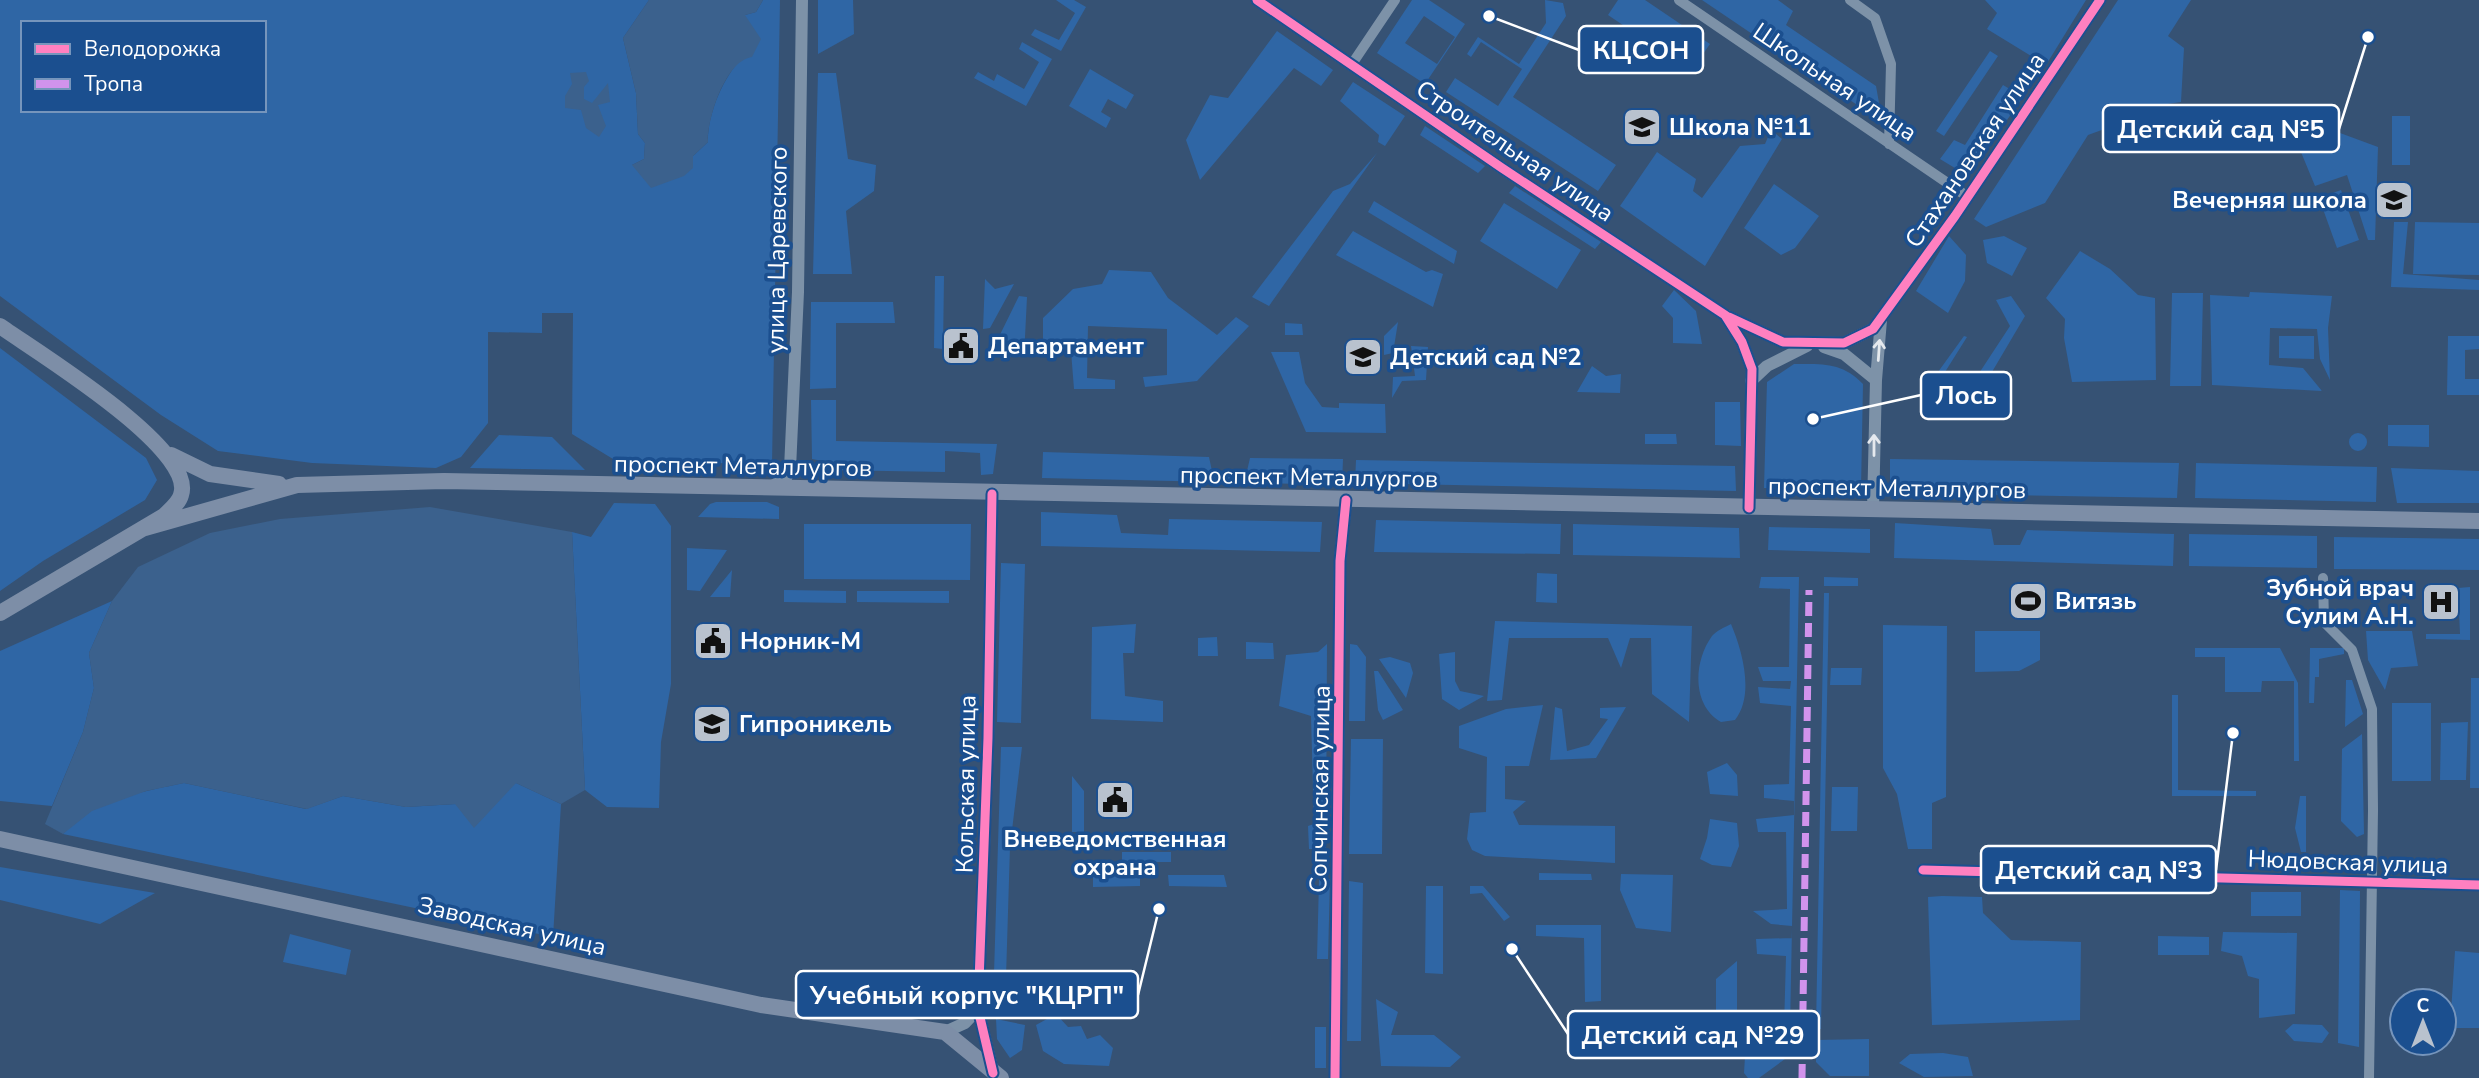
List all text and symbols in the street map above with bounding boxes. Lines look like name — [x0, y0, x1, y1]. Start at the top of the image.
street label: Школьная улица — [1747, 15, 1923, 149]
legend — [21, 21, 266, 112]
callout: КЦСОН — [1579, 26, 1703, 73]
text: КЦСОН — [1593, 33, 1689, 68]
text: Велодорожка — [84, 35, 221, 63]
street label: Стахановская улица — [1898, 46, 2052, 254]
text: Тропа — [84, 70, 143, 98]
street label: Строительная улица — [1410, 73, 1620, 229]
callout: Детский сад №5 — [2103, 105, 2339, 152]
school or university icon: Школа №11 — [1621, 106, 1663, 148]
place label: Школа №11 — [1669, 111, 1812, 143]
text: Детский сад №5 — [2117, 112, 2325, 147]
street label: улица Царевского — [759, 146, 795, 354]
school or university icon: Вечерняя школа — [2373, 179, 2415, 221]
place label: Вечерняя школа — [2172, 184, 2367, 216]
public building icon: Департамент — [940, 325, 982, 367]
place label: Департамент — [988, 330, 1144, 362]
school or university icon: Детский сад №2 — [1342, 336, 1384, 378]
one-way arrow — [1873, 340, 1886, 362]
place label: Детский сад №2 — [1390, 341, 1582, 373]
callout: Лось — [1921, 372, 2011, 419]
text: Лось — [1935, 378, 1997, 413]
one-way arrow — [1867, 434, 1881, 457]
street label: проспект Металлургов — [614, 448, 872, 484]
street label: проспект Металлургов — [1180, 459, 1438, 495]
street label: проспект Металлургов — [1768, 470, 2026, 506]
place label: Зубной врач Сулим А.Н. — [2266, 572, 2414, 632]
sports icon: Витязь — [2007, 580, 2049, 622]
hospital icon: Зубной врач Сулим А.Н. — [2420, 581, 2462, 623]
place label: Витязь — [2055, 585, 2137, 617]
public building icon: Норник-М — [692, 620, 734, 662]
place label: Норник-М — [740, 625, 861, 657]
street label: Сопчинская улица — [1302, 685, 1338, 893]
street label: Кольская улица — [948, 695, 984, 873]
school or university icon: Гипроникель — [691, 703, 733, 745]
place label: Гипроникель — [739, 708, 892, 740]
public building icon: Вневедомственная охрана — [1094, 779, 1136, 821]
place label: Вневедомственная охрана — [1004, 823, 1226, 883]
street label: Нюдовская улица — [2247, 843, 2449, 881]
callout: Детский сад №3 — [1981, 846, 2216, 893]
text: Детский сад №3 — [1995, 853, 2203, 888]
street label: Заводская улица — [415, 889, 609, 963]
callout: Учебный корпус "КЦРП" — [796, 971, 1138, 1018]
text: Учебный корпус "КЦРП" — [809, 978, 1124, 1013]
north arrow — [2388, 987, 2458, 1057]
text: С — [2417, 993, 2430, 1019]
callout: Детский сад №29 — [1568, 1011, 1819, 1058]
text: Детский сад №29 — [1581, 1018, 1805, 1053]

